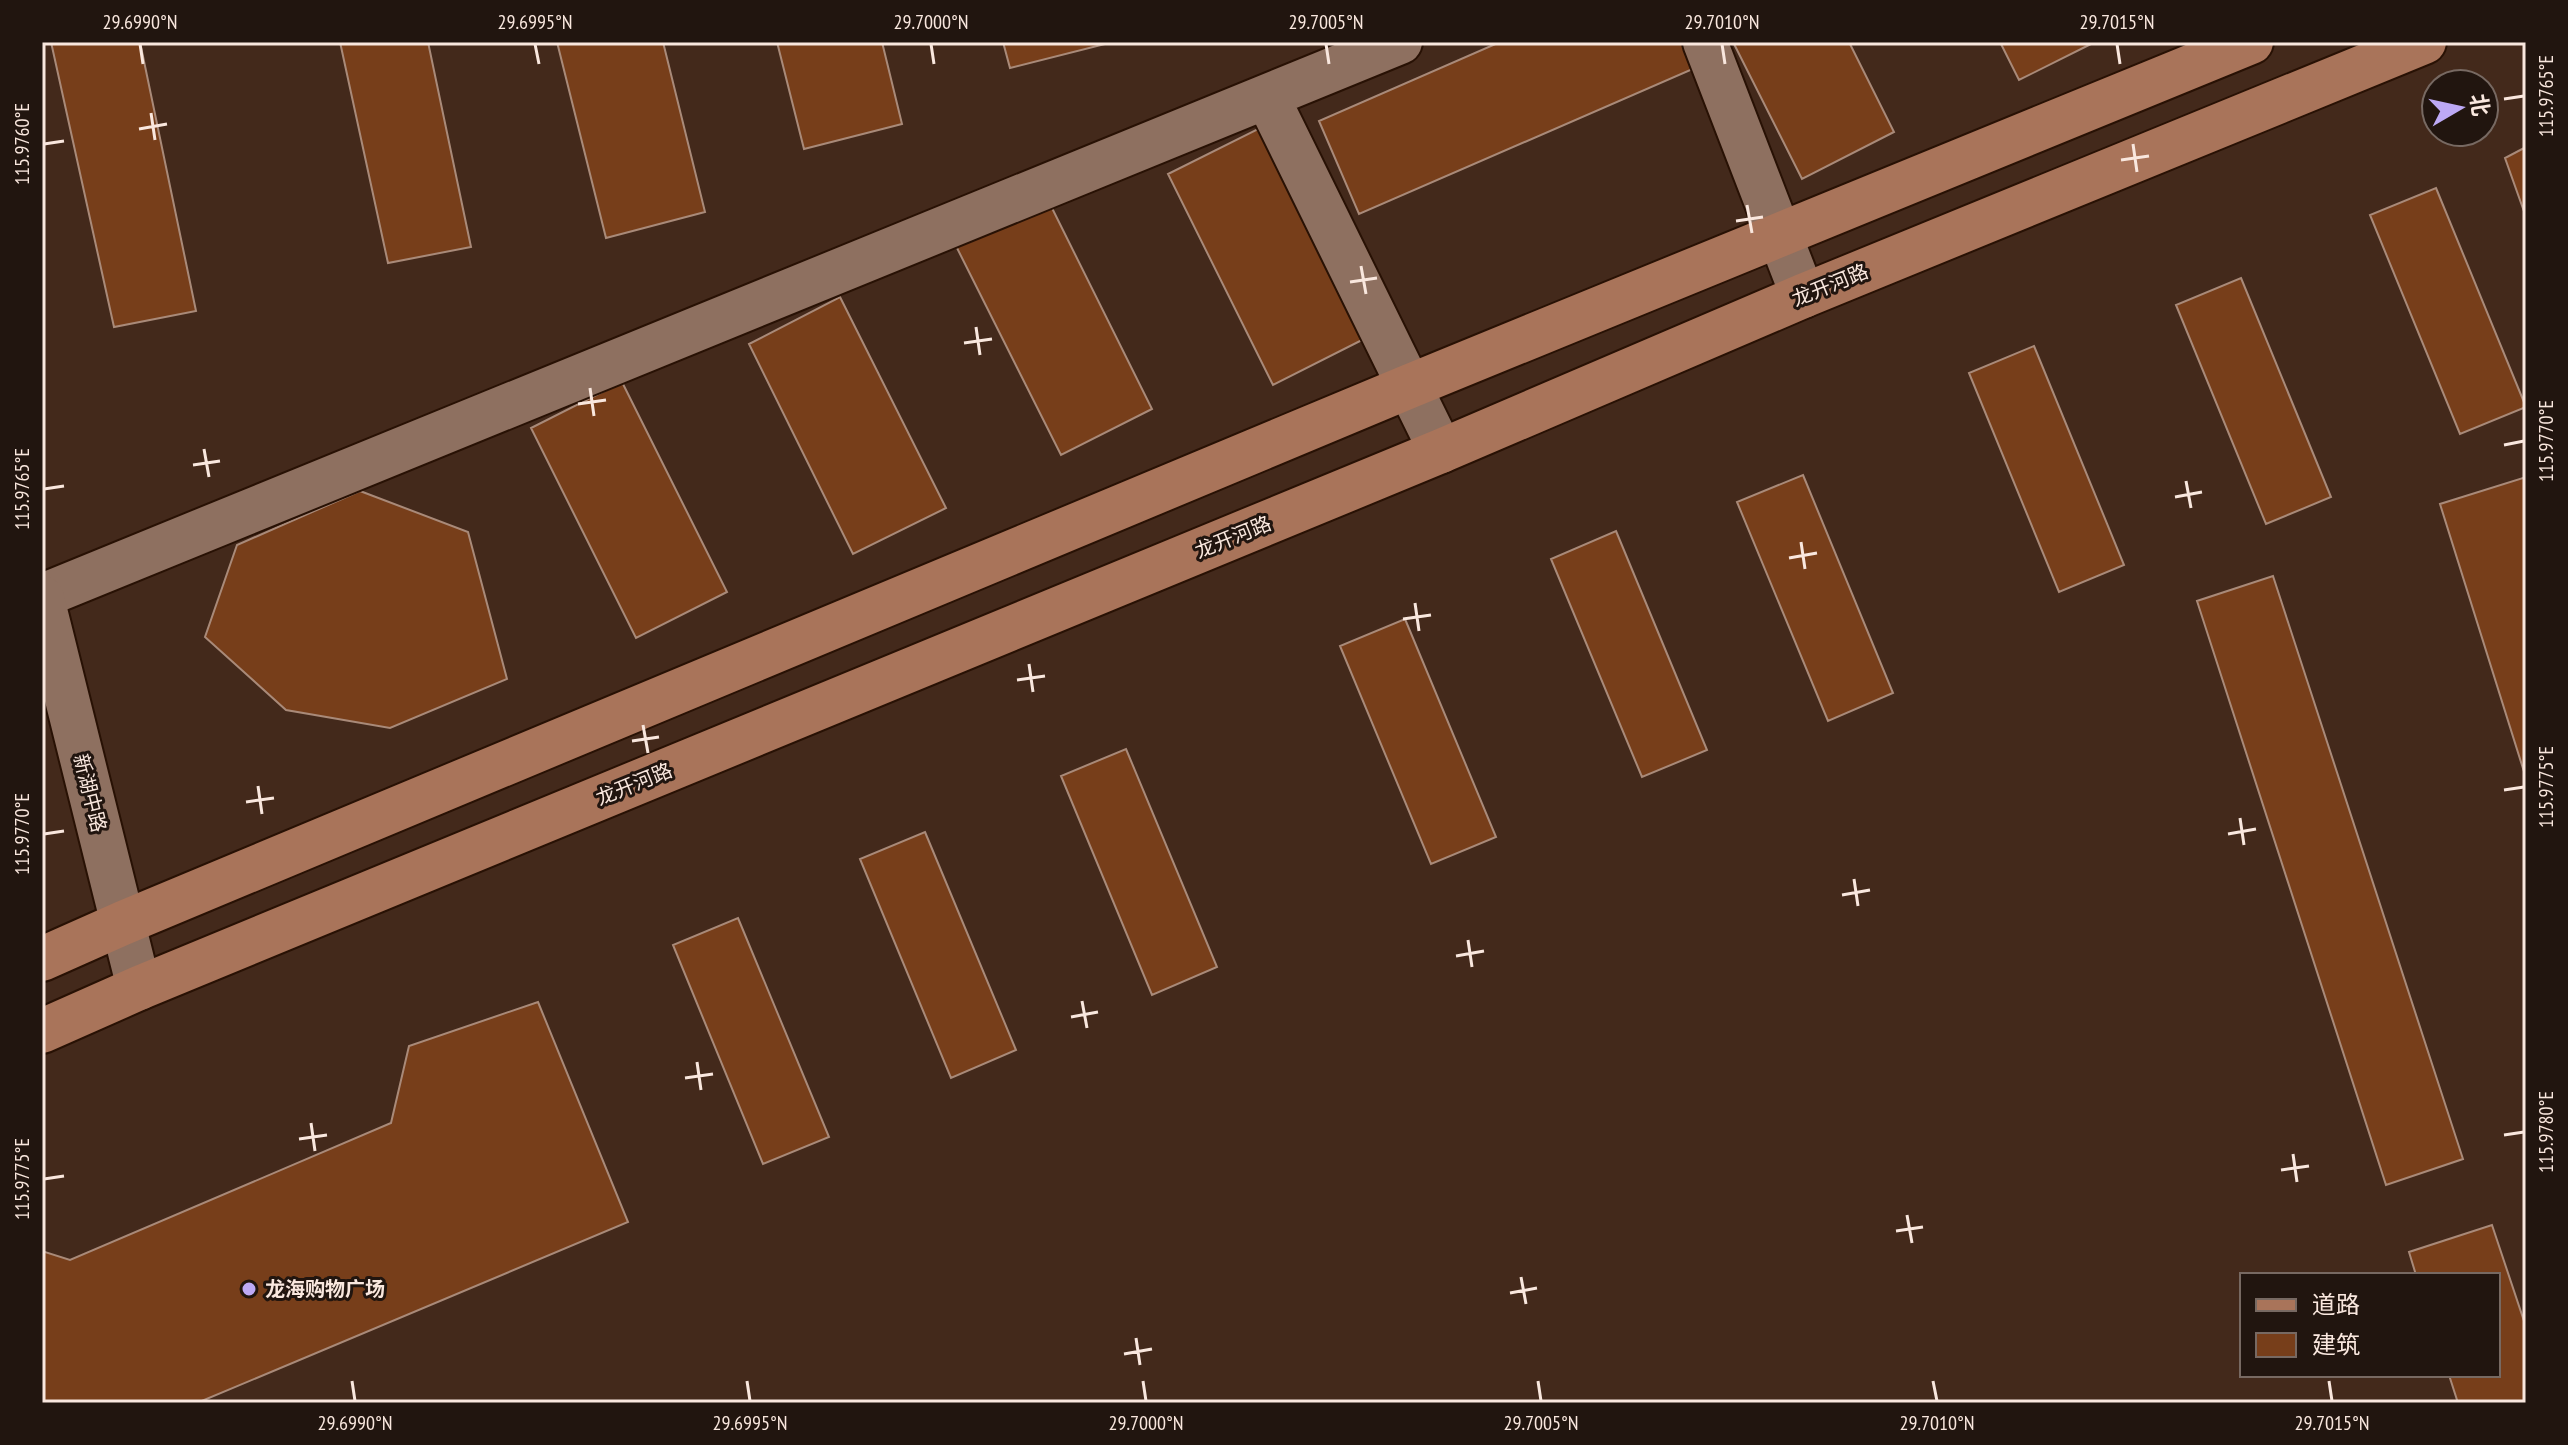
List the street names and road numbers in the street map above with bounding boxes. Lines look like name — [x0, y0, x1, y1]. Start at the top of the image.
street label: 龙开河路 — [1788, 258, 1872, 312]
street label: 龙开河路 — [1191, 510, 1275, 564]
street label: 新湖中路 — [68, 751, 112, 835]
street label: 龙开河路 — [592, 757, 676, 811]

